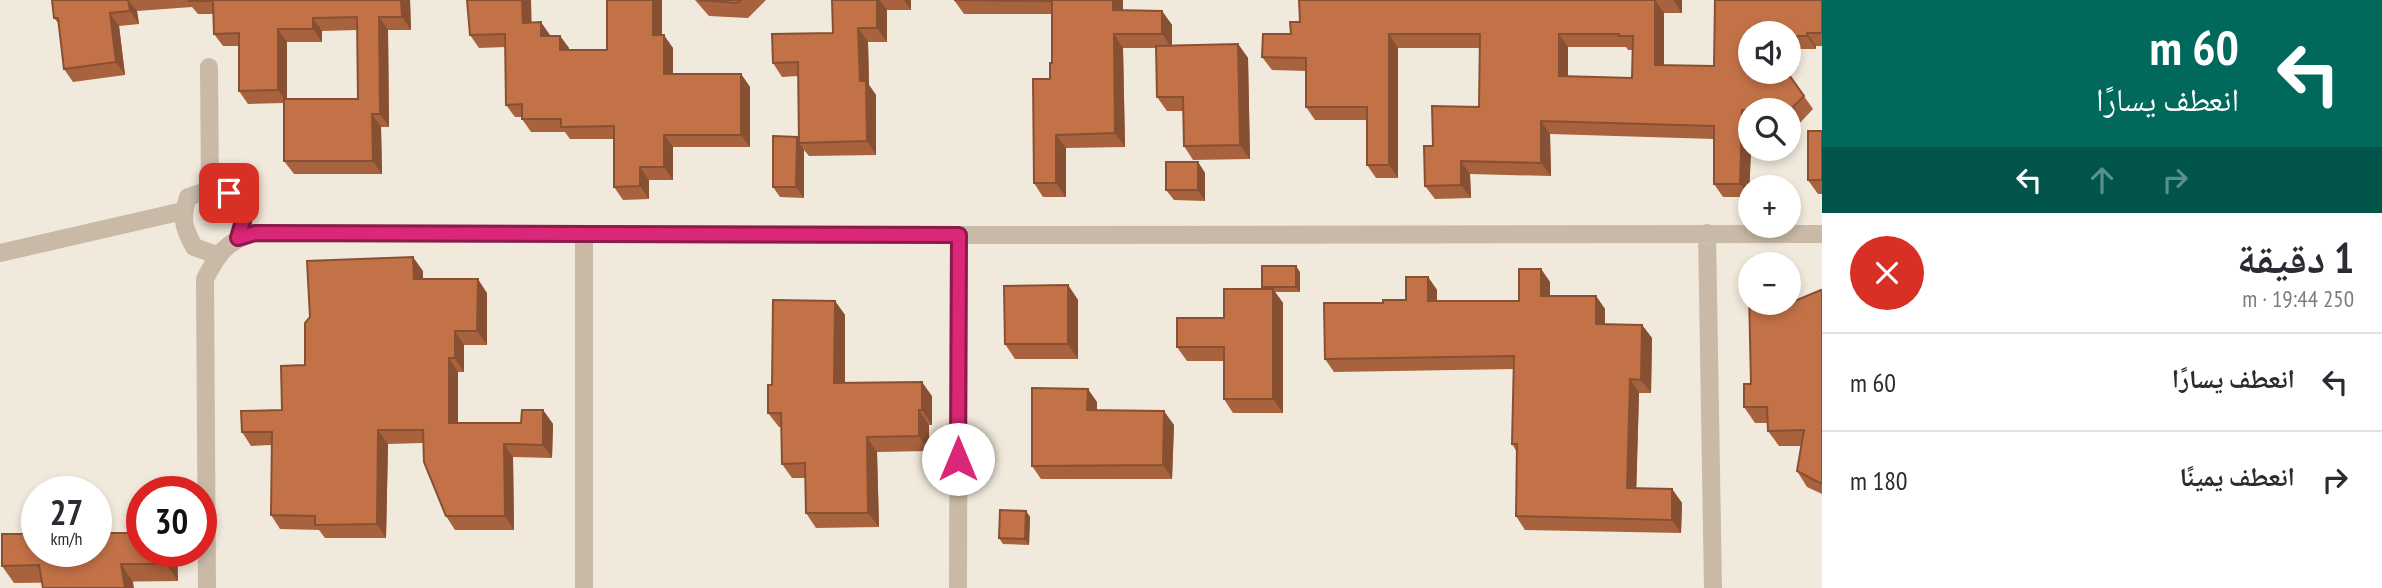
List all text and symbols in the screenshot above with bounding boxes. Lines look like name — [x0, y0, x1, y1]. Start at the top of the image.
text: 60 m — [2150, 15, 2239, 79]
map controls — [1738, 21, 1801, 315]
button: sound — [1738, 21, 1801, 84]
icon: left — [2263, 28, 2354, 119]
text: انعطف يسارًا — [2096, 78, 2239, 120]
button: search — [1738, 98, 1801, 161]
icon: left — [2010, 161, 2048, 199]
icon: ahead — [2083, 161, 2121, 199]
icon: right — [2156, 161, 2194, 199]
pin — [199, 163, 259, 223]
icon: arrive — [210, 174, 248, 212]
button: + — [1738, 175, 1801, 238]
text: 1 دقيقة — [2237, 230, 2354, 285]
button: close — [1850, 236, 1924, 310]
button: − — [1738, 252, 1801, 315]
text: 250 m · 19:44 — [2242, 284, 2354, 313]
text: انعطف يسارًا — [2172, 362, 2295, 395]
icon: left — [2316, 363, 2354, 401]
text: 60 m — [1850, 366, 1896, 399]
position arrow — [921, 422, 995, 496]
text: انعطف يمينًا — [2179, 460, 2295, 493]
icon: right — [2316, 461, 2354, 499]
text: 180 m — [1850, 464, 1908, 497]
speed limit sign: 30 — [126, 476, 217, 567]
text: 27 — [50, 489, 83, 535]
text: km/h — [51, 527, 82, 550]

